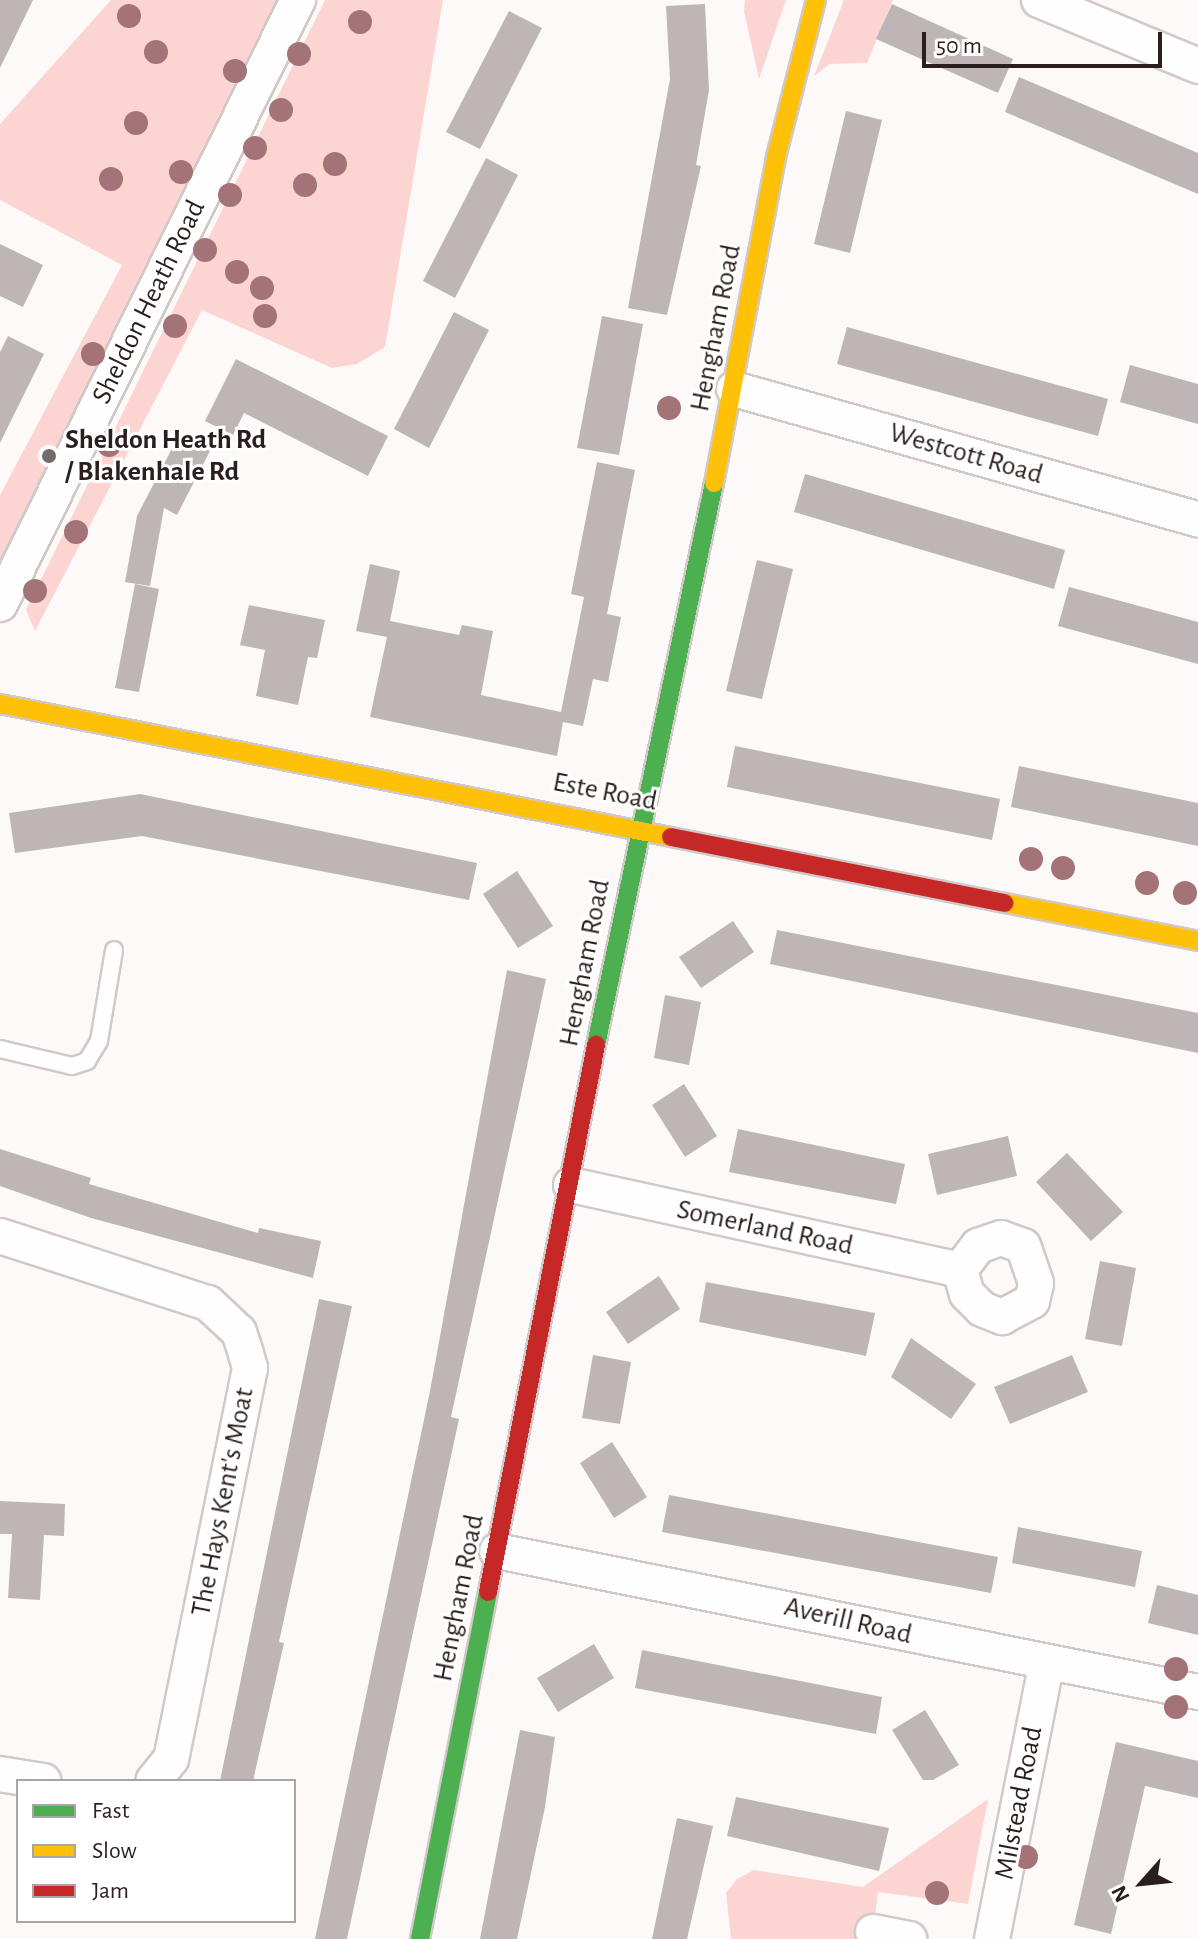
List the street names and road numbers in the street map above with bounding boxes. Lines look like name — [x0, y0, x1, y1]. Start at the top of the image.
street label: Sheldon Heath Road — [85, 195, 213, 409]
street label: Hengham Road — [683, 242, 749, 414]
street label: Westcott Road — [885, 416, 1047, 492]
street label: Este Road — [550, 765, 660, 819]
street label: Hengham Road — [552, 877, 618, 1049]
street label: Somerland Road — [674, 1193, 856, 1263]
street label: The Hays Kent's Moat — [184, 1385, 262, 1619]
street label: Hengham Road — [426, 1512, 492, 1684]
street label: Averill Road — [781, 1590, 915, 1652]
street label: Milstead Road — [988, 1724, 1050, 1882]

